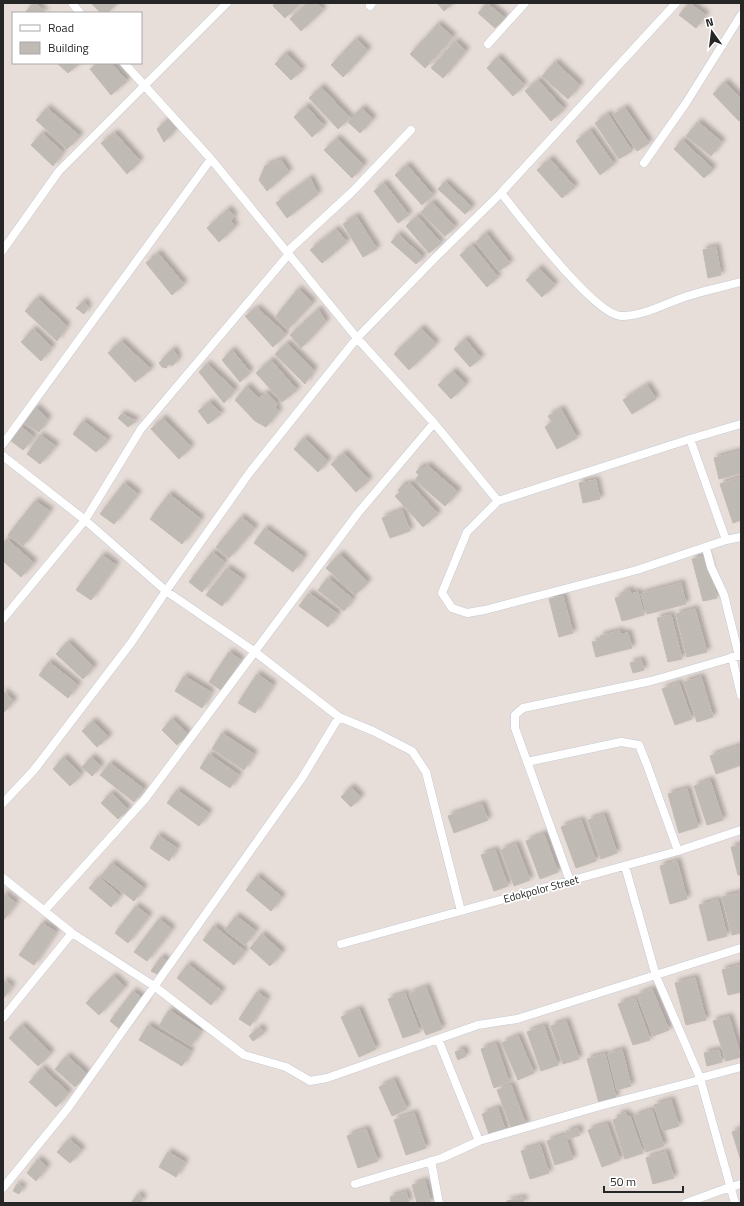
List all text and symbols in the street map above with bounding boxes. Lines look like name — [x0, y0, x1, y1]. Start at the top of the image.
legend — [12, 12, 142, 64]
north arrow — [692, 12, 732, 52]
text: N — [704, 14, 715, 31]
text: Road — [48, 18, 74, 37]
text: Building — [48, 38, 89, 57]
street label: Edokpolor Street — [502, 871, 581, 907]
scale bar — [604, 1168, 683, 1194]
text: 50 m — [610, 1172, 636, 1191]

